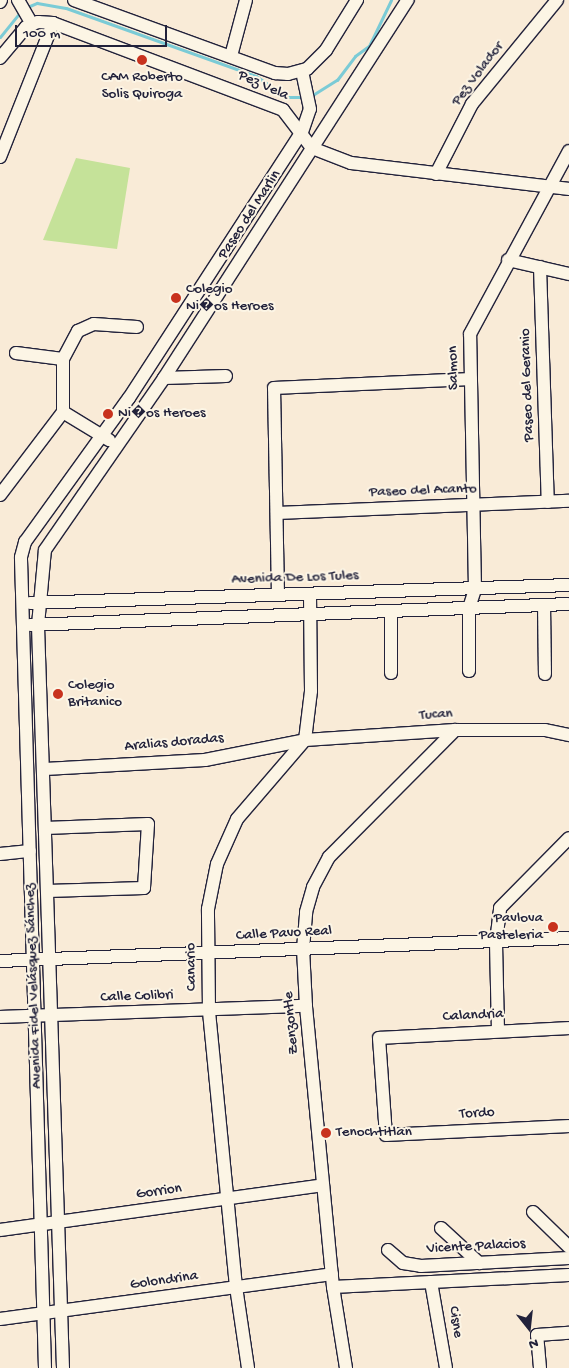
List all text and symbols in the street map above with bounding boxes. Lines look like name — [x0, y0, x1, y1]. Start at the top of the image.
scale bar — [18, 15, 170, 47]
text: 100 m — [23, 25, 60, 43]
street label: Pez Volador — [448, 38, 508, 110]
marker: CAM Roberto Solis Quiroga — [136, 54, 148, 66]
street label: Pez Vela — [235, 67, 291, 105]
place label: CAM Roberto Solis Quiroga — [101, 68, 183, 103]
street label: Paseo del Marlin — [215, 167, 285, 263]
place label: Colegio Ni�os Heroes — [186, 280, 274, 315]
marker: Colegio Ni�os Heroes — [170, 292, 182, 304]
street label: Paseo del Geranio — [517, 328, 539, 442]
street label: Salmon — [445, 346, 463, 390]
place label: Ni�os Heroes — [118, 405, 206, 423]
marker: Ni�os Heroes — [102, 408, 114, 420]
street label: Paseo del Acanto — [369, 480, 477, 502]
street label: Avenida De Los Tules — [231, 567, 359, 589]
place label: Colegio Britanico — [68, 676, 122, 711]
marker: Colegio Britanico — [52, 688, 64, 700]
street label: Tucan — [419, 705, 453, 725]
street label: Aralias doradas — [124, 730, 224, 756]
street label: Avenida Fidel Velásquez Sánchez — [21, 883, 47, 1089]
place label: Pavlova Pasteleria — [479, 909, 543, 944]
marker: Pavlova Pasteleria — [547, 921, 559, 933]
street label: Calle Pavo Real — [236, 922, 332, 946]
street label: Canario — [183, 943, 201, 991]
street label: Calle Colibri — [100, 987, 174, 1007]
street label: Zenzontle — [280, 991, 304, 1055]
street label: Calandria — [442, 1005, 504, 1027]
street label: Tordo — [459, 1104, 495, 1124]
place label: Tenochtitlan — [336, 1124, 412, 1142]
marker: Tenochtitlan — [320, 1127, 332, 1139]
street label: Gorrion — [135, 1180, 183, 1204]
street label: Vicente Palacios — [426, 1235, 526, 1259]
street label: Golondrina — [129, 1267, 199, 1295]
north arrow — [504, 1303, 554, 1353]
street label: Cisne — [444, 1305, 466, 1339]
text: N — [527, 1333, 540, 1352]

